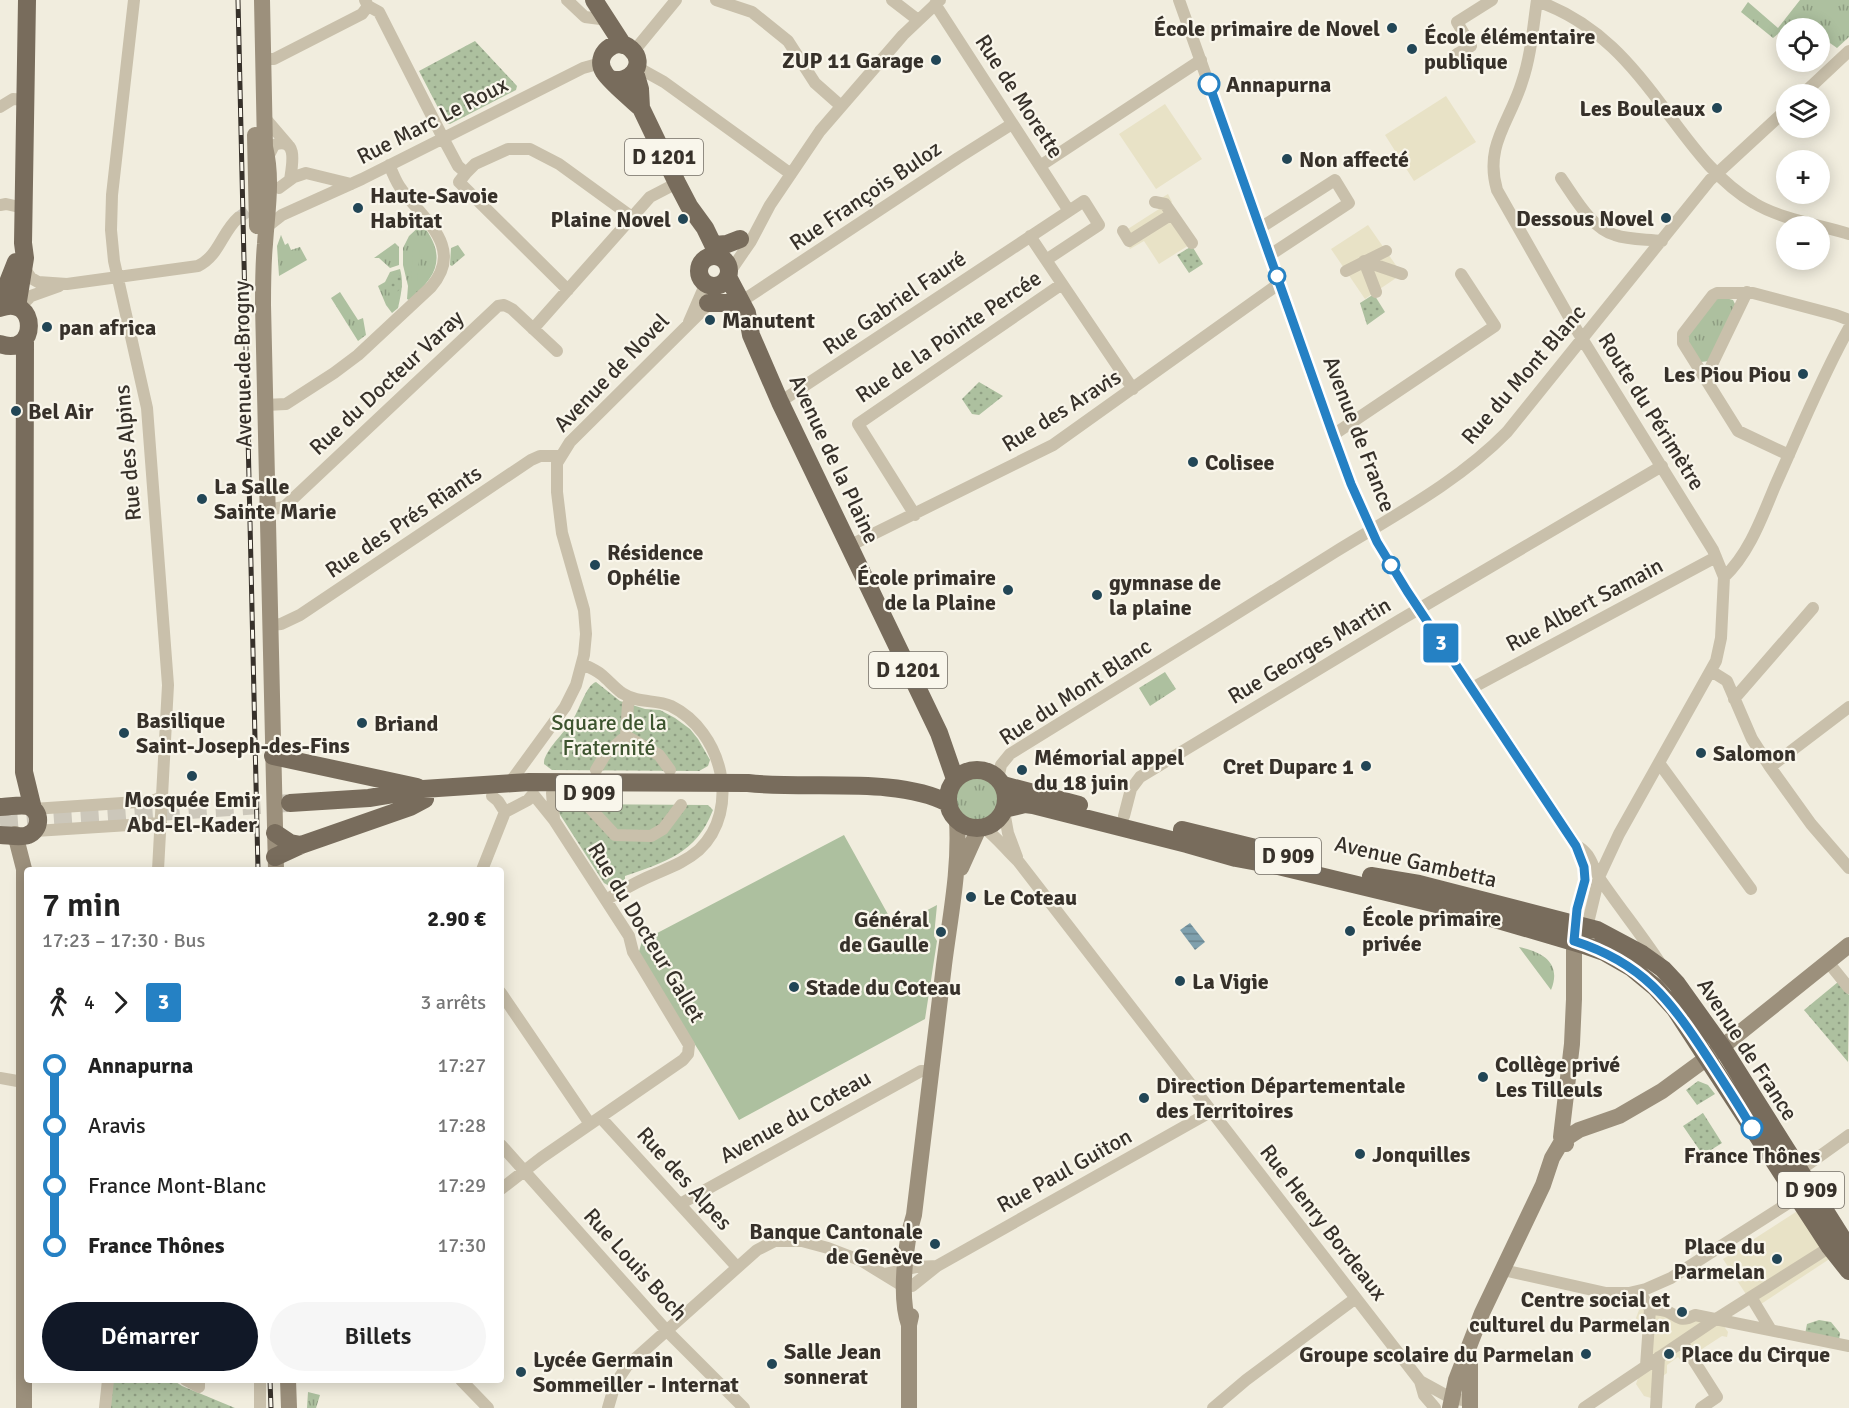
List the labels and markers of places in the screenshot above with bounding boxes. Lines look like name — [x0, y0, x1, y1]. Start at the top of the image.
place label: École primaire de Novel — [1154, 15, 1380, 42]
marker: École primaire de Novel — [1385, 21, 1399, 35]
place label: École élémentaire publique — [1424, 23, 1595, 75]
marker: École élémentaire publique — [1405, 42, 1419, 56]
place label: ZUP 11 Garage — [782, 47, 924, 74]
marker: ZUP 11 Garage — [929, 53, 943, 67]
place label: Annapurna — [1226, 71, 1331, 98]
marker: Annapurna — [1198, 73, 1220, 95]
place label: Les Bouleaux — [1580, 95, 1705, 122]
marker: Les Bouleaux — [1710, 101, 1724, 115]
place label: Non affecté — [1299, 146, 1409, 173]
marker: Non affecté — [1280, 152, 1294, 166]
place label: Haute-Savoie Habitat — [370, 182, 498, 234]
marker: Haute-Savoie Habitat — [351, 201, 365, 215]
place label: Dessous Novel — [1516, 205, 1654, 232]
place label: Plaine Novel — [551, 206, 671, 233]
marker: Dessous Novel — [1659, 211, 1673, 225]
marker: Plaine Novel — [676, 212, 690, 226]
unlabelled marker — [1268, 267, 1286, 285]
place label: Manutent — [722, 307, 815, 334]
marker: Manutent — [703, 313, 717, 327]
place label: pan africa — [59, 314, 156, 341]
marker: pan africa — [40, 320, 54, 334]
place label: Les Piou Piou — [1663, 361, 1791, 388]
marker: Les Piou Piou — [1796, 367, 1810, 381]
place label: Bel Air — [28, 398, 94, 425]
marker: Bel Air — [9, 404, 23, 418]
place label: Colisee — [1205, 449, 1275, 476]
marker: Colisee — [1186, 455, 1200, 469]
place label: La Salle Sainte Marie — [214, 473, 336, 525]
marker: La Salle Sainte Marie — [195, 492, 209, 506]
place label: Résidence Ophélie — [607, 539, 704, 591]
unlabelled marker — [1382, 556, 1400, 574]
marker: Résidence Ophélie — [588, 558, 602, 572]
place label: École primaire de la Plaine — [857, 564, 996, 616]
place label: gymnase de la plaine — [1109, 569, 1221, 621]
marker: École primaire de la Plaine — [1001, 583, 1015, 597]
marker: gymnase de la plaine — [1090, 588, 1104, 602]
place label: Basilique Saint-Joseph-des-Fins — [136, 707, 350, 759]
place label: Briand — [374, 710, 438, 737]
marker: Briand — [355, 716, 369, 730]
marker: Basilique Saint-Joseph-des-Fins — [117, 726, 131, 740]
place label: Salomon — [1713, 740, 1796, 767]
place label: Mémorial appel du 18 juin — [1034, 744, 1184, 796]
marker: Salomon — [1694, 746, 1708, 760]
place label: Cret Duparc 1 — [1223, 753, 1354, 780]
marker: Cret Duparc 1 — [1359, 759, 1373, 773]
marker: Mémorial appel du 18 juin — [1015, 763, 1029, 777]
marker: Mosquée Emir Abd-El-Kader — [185, 769, 199, 783]
place label: Mosquée Emir Abd-El-Kader — [124, 786, 260, 838]
place label: Le Coteau — [983, 884, 1077, 911]
marker: Le Coteau — [964, 890, 978, 904]
place label: École primaire privée — [1362, 905, 1501, 957]
place label: Général de Gaulle — [839, 906, 929, 958]
marker: École primaire privée — [1343, 924, 1357, 938]
marker: Général de Gaulle — [934, 925, 948, 939]
place label: La Vigie — [1192, 968, 1269, 995]
place label: Stade du Coteau — [806, 974, 961, 1001]
marker: La Vigie — [1173, 974, 1187, 988]
marker: Stade du Coteau — [787, 980, 801, 994]
place label: Collège privé Les Tilleuls — [1495, 1051, 1620, 1103]
marker: Collège privé Les Tilleuls — [1476, 1070, 1490, 1084]
place label: Direction Départementale des Territoires — [1156, 1072, 1405, 1124]
marker: Direction Départementale des Territoires — [1137, 1091, 1151, 1105]
marker: France Thônes — [1741, 1117, 1763, 1139]
place label: Jonquilles — [1372, 1141, 1471, 1168]
place label: France Thônes — [1684, 1142, 1820, 1169]
marker: Jonquilles — [1353, 1147, 1367, 1161]
place label: Banque Cantonale de Genève — [749, 1218, 923, 1270]
place label: Place du Parmelan — [1673, 1233, 1765, 1285]
marker: Banque Cantonale de Genève — [928, 1237, 942, 1251]
marker: Place du Parmelan — [1770, 1252, 1784, 1266]
place label: Centre social et culturel du Parmelan — [1469, 1286, 1670, 1338]
marker: Centre social et culturel du Parmelan — [1675, 1305, 1689, 1319]
place label: Salle Jean sonnerat — [784, 1338, 881, 1390]
place label: Groupe scolaire du Parmelan — [1299, 1341, 1574, 1368]
place label: Place du Cirque — [1681, 1341, 1830, 1368]
place label: Lycée Germain Sommeiller - Internat — [533, 1346, 739, 1398]
marker: Groupe scolaire du Parmelan — [1579, 1347, 1593, 1361]
marker: Place du Cirque — [1662, 1347, 1676, 1361]
marker: Salle Jean sonnerat — [765, 1357, 779, 1371]
marker: Lycée Germain Sommeiller - Internat — [514, 1365, 528, 1379]

